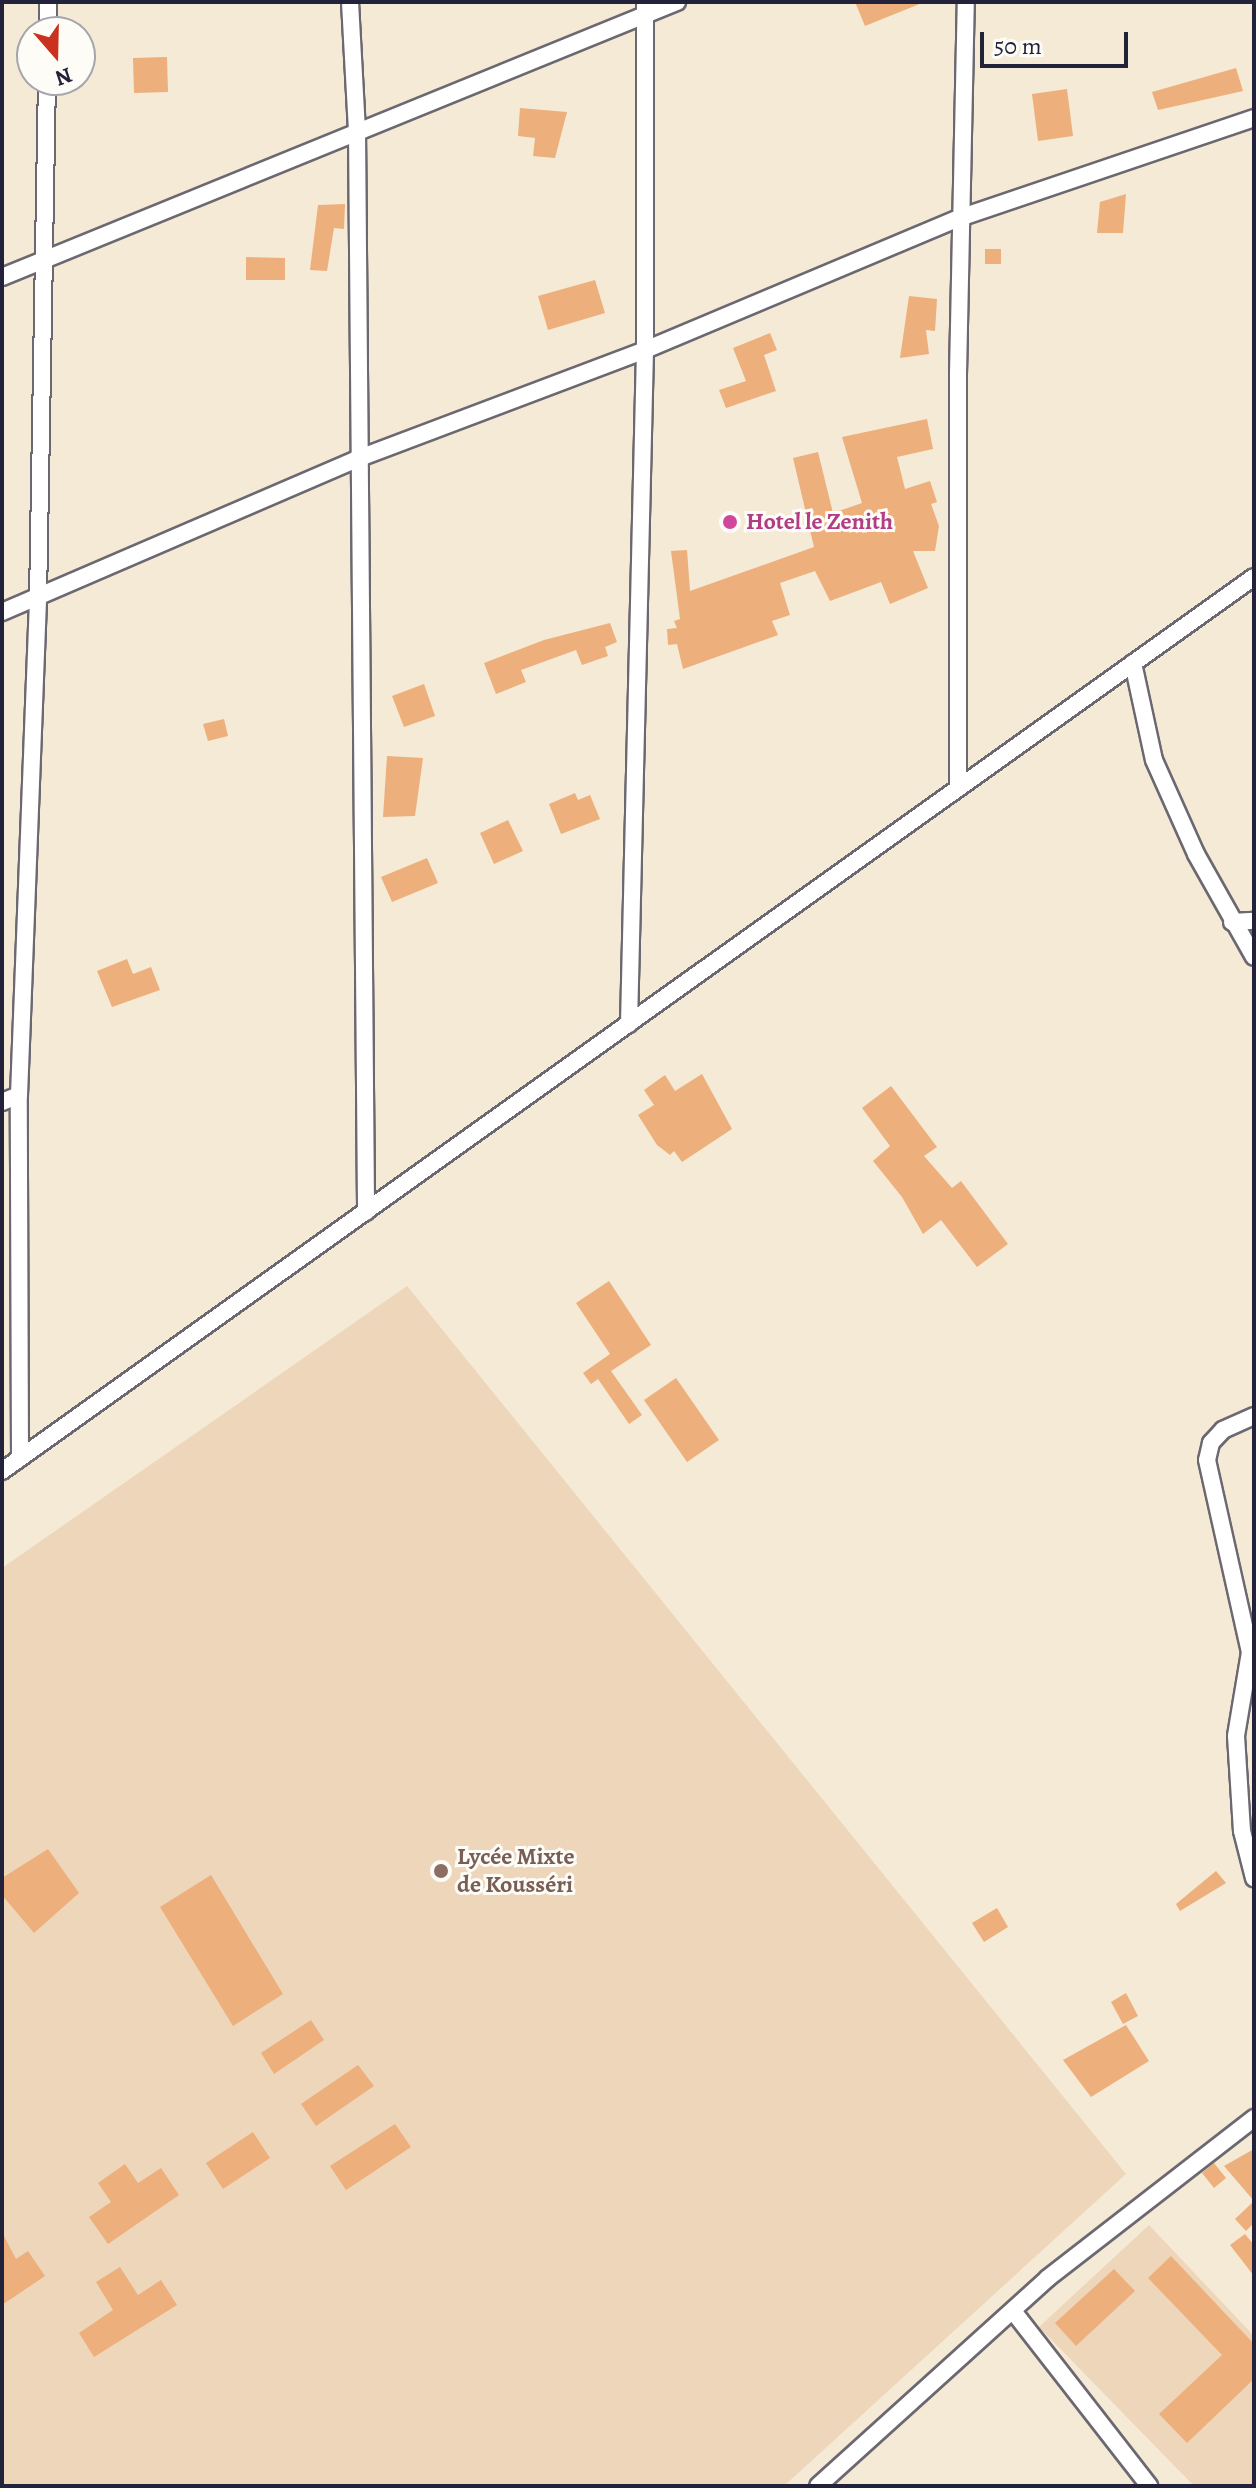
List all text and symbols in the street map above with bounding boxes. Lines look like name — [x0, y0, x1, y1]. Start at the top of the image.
north arrow — [16, 16, 96, 96]
scale bar — [984, 16, 1132, 66]
text: 50 m — [994, 30, 1042, 62]
text: N — [51, 60, 76, 94]
place label: Hotel le Zenith — [746, 508, 893, 536]
marker: Hotel le Zenith — [721, 513, 739, 531]
place label: Lycée Mixte de Kousséri — [457, 1843, 575, 1899]
marker: Lycée Mixte de Kousséri — [432, 1862, 450, 1880]

